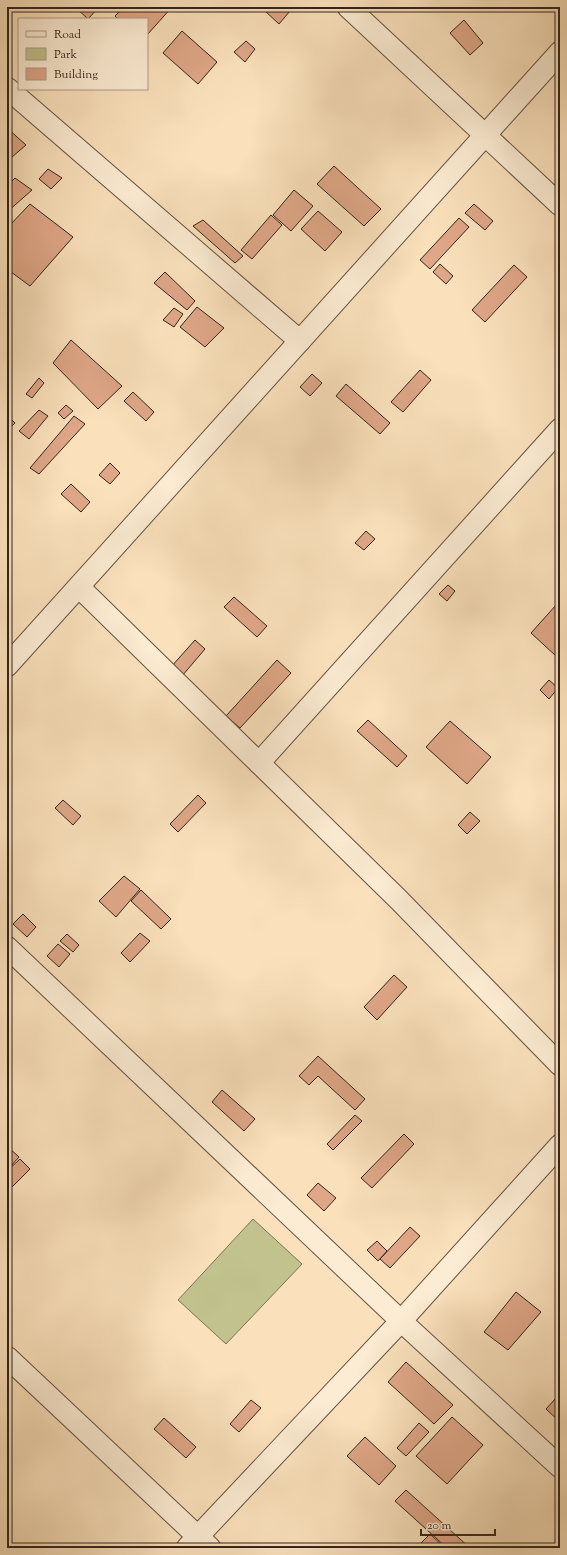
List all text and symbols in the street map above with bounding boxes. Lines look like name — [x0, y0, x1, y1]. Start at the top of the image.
legend — [18, 18, 148, 90]
text: Road — [54, 26, 81, 44]
text: Park — [54, 46, 77, 64]
text: Building — [54, 66, 98, 84]
scale bar — [421, 1511, 495, 1537]
text: 20 m — [427, 1517, 452, 1535]

